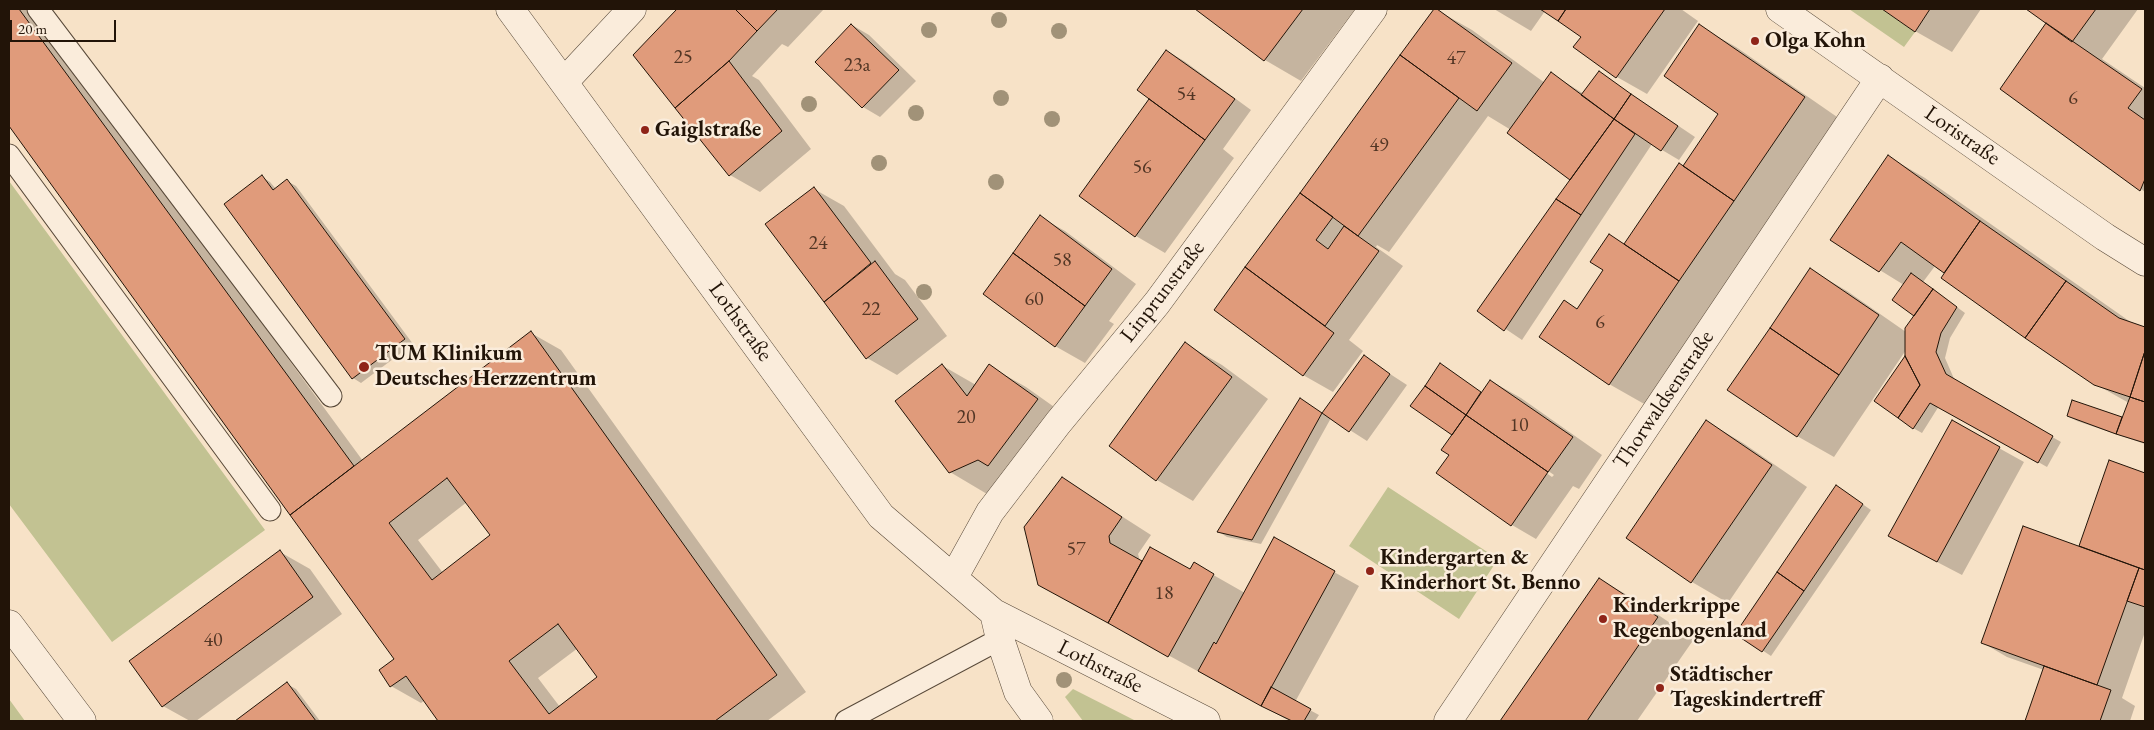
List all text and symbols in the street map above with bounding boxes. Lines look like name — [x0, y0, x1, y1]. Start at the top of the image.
scale bar — [12, 10, 119, 42]
text: 20 m — [18, 19, 47, 38]
place label: Olga Kohn — [1765, 28, 1866, 54]
marker: Olga Kohn — [1749, 35, 1761, 47]
house number: 25 — [673, 46, 693, 70]
house number: 47 — [1446, 47, 1466, 71]
house number: 23a — [843, 54, 871, 78]
house number: 54 — [1176, 83, 1196, 107]
house number: 6 — [2068, 87, 2078, 111]
street label: Loristraße — [1919, 100, 2005, 172]
place label: Gaiglstraße — [655, 117, 761, 143]
marker: Gaiglstraße — [639, 124, 651, 136]
house number: 49 — [1369, 134, 1389, 158]
house number: 56 — [1132, 156, 1152, 180]
house number: 24 — [808, 232, 828, 256]
street label: Linprunstraße — [1115, 236, 1211, 348]
house number: 58 — [1052, 249, 1072, 273]
street label: Lothstraße — [702, 277, 778, 367]
house number: 60 — [1024, 288, 1044, 312]
house number: 22 — [861, 298, 881, 322]
house number: 6 — [1595, 311, 1605, 335]
street label: Thorwaldsenstraße — [1608, 326, 1720, 474]
place label: TUM Klinikum Deutsches Herzzentrum — [375, 341, 596, 392]
marker: TUM Klinikum Deutsches Herzzentrum — [357, 360, 371, 374]
house number: 20 — [956, 406, 976, 430]
house number: 10 — [1509, 414, 1529, 438]
house number: 57 — [1066, 538, 1086, 562]
place label: Kindergarten & Kinderhort St. Benno — [1380, 545, 1580, 596]
marker: Kindergarten & Kinderhort St. Benno — [1364, 565, 1376, 577]
house number: 18 — [1154, 582, 1174, 606]
place label: Kinderkrippe Regenbogenland — [1613, 593, 1767, 644]
marker: Kinderkrippe Regenbogenland — [1597, 613, 1609, 625]
house number: 40 — [203, 629, 223, 653]
street label: Lothstraße — [1053, 634, 1147, 700]
place label: Städtischer Tageskindertreff — [1670, 662, 1822, 714]
marker: Städtischer Tageskindertreff — [1654, 682, 1666, 694]

